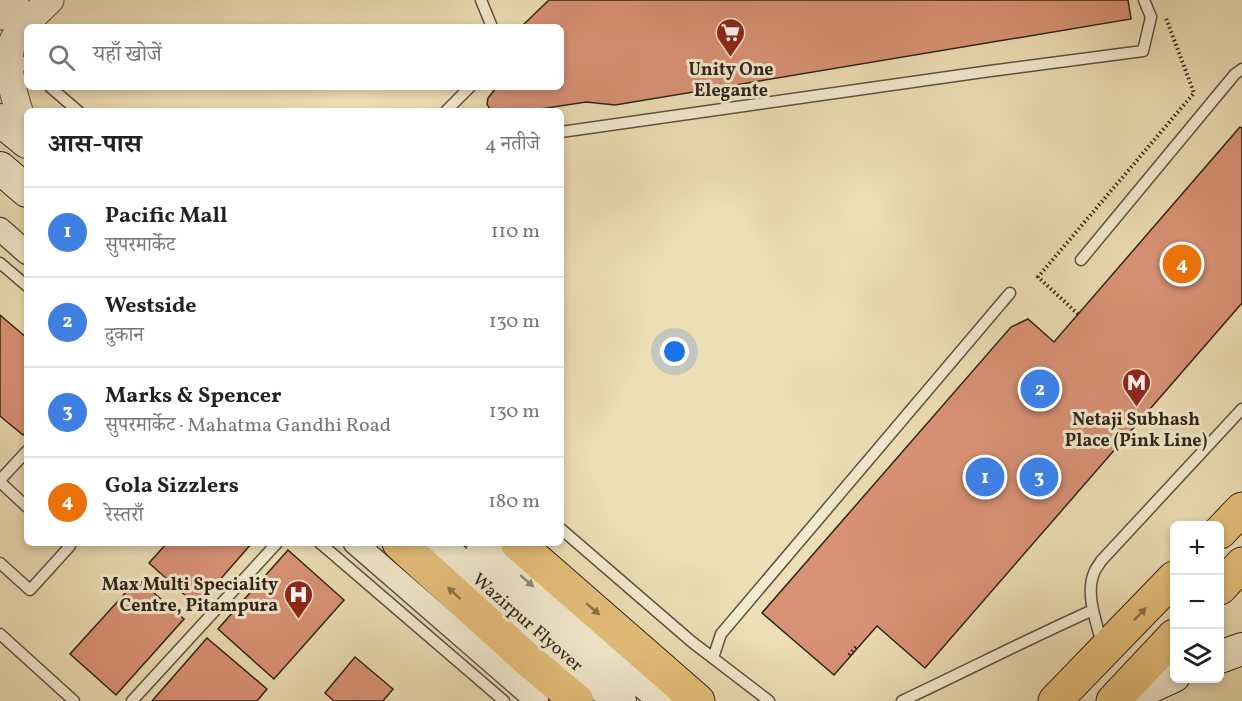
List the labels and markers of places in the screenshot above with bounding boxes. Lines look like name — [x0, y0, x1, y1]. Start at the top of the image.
supermarket icon: Unity One Elegante — [715, 16, 747, 58]
place label: Unity One Elegante — [689, 58, 774, 104]
pin: 4 — [1162, 242, 1202, 286]
pin: 2 — [1020, 366, 1060, 412]
metro station icon: Netaji Subhash Place (Pink Line) — [1120, 366, 1152, 408]
place label: Netaji Subhash Place (Pink Line) — [1065, 408, 1207, 454]
pin: 1 — [966, 454, 1004, 500]
pin: 3 — [1020, 454, 1058, 500]
place label: Max Multi Speciality Centre, Pitampura — [102, 573, 278, 619]
hospital icon: Max Multi Speciality Centre, Pitampura — [283, 578, 315, 620]

